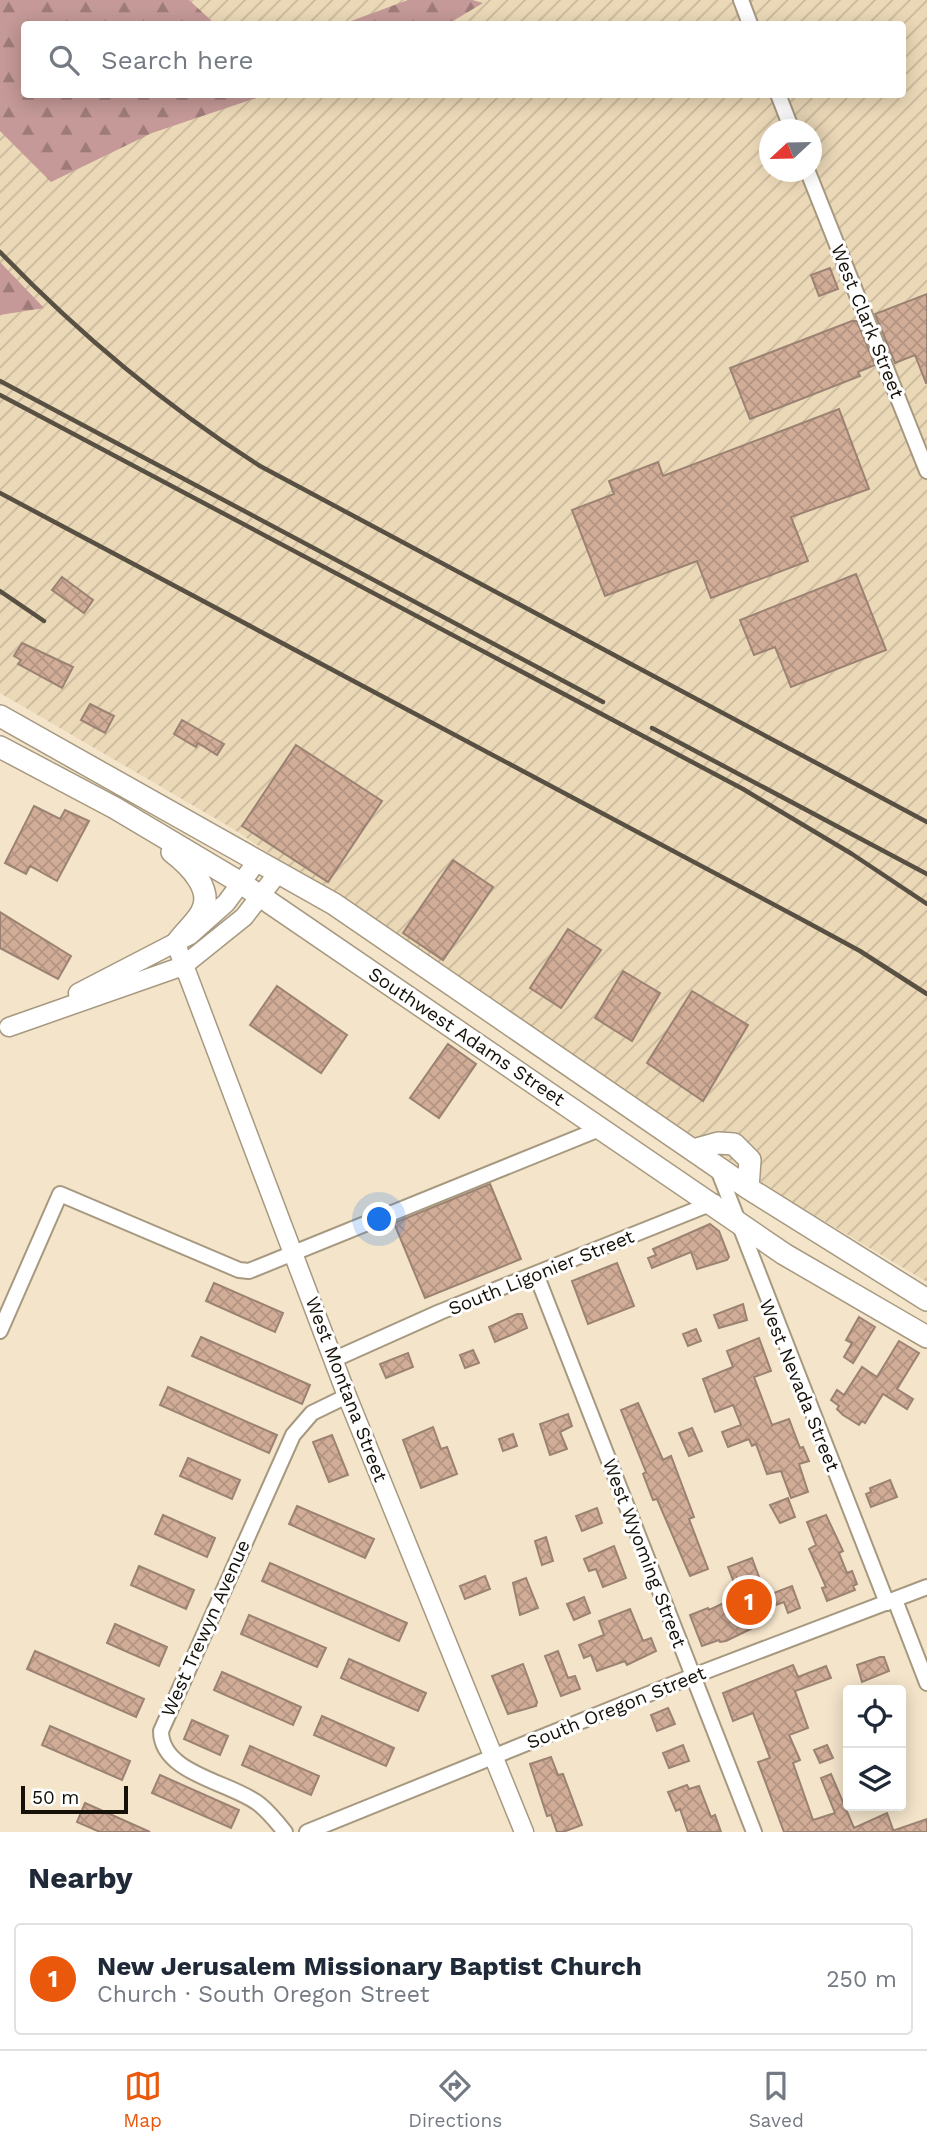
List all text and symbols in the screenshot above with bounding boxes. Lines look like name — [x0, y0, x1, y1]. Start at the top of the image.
search box — [21, 21, 906, 98]
icon: search — [45, 41, 83, 79]
text: Search here — [101, 45, 253, 75]
north arrow — [759, 119, 822, 182]
street label: West Clark Street — [826, 241, 909, 402]
street label: Southwest Adams Street — [364, 962, 569, 1111]
your location — [362, 1202, 396, 1236]
street label: South Ligonier Street — [445, 1225, 637, 1320]
street label: West Montana Street — [301, 1293, 393, 1485]
street label: West Nevada Street — [754, 1296, 845, 1475]
street label: West Wyoming Street — [598, 1455, 691, 1651]
street label: West Trewyn Avenue — [156, 1536, 255, 1720]
pin: 1 — [726, 1576, 772, 1628]
street label: South Oregon Street — [523, 1661, 709, 1754]
map controls — [843, 1685, 906, 1811]
button: locate — [843, 1685, 906, 1748]
button: layers — [843, 1748, 906, 1811]
scale bar — [21, 1783, 128, 1815]
text: 50 m — [32, 1786, 79, 1809]
text: Nearby — [28, 1860, 133, 1895]
text: New Jerusalem Missionary Baptist Church — [97, 1951, 642, 1981]
text: 1 — [48, 1966, 58, 1993]
text: 250 m — [826, 1966, 897, 1993]
text: Church · South Oregon Street — [97, 1981, 429, 2008]
tab: Map — [123, 2067, 162, 2132]
tab: Directions — [408, 2067, 502, 2132]
tab: Saved — [749, 2067, 804, 2132]

